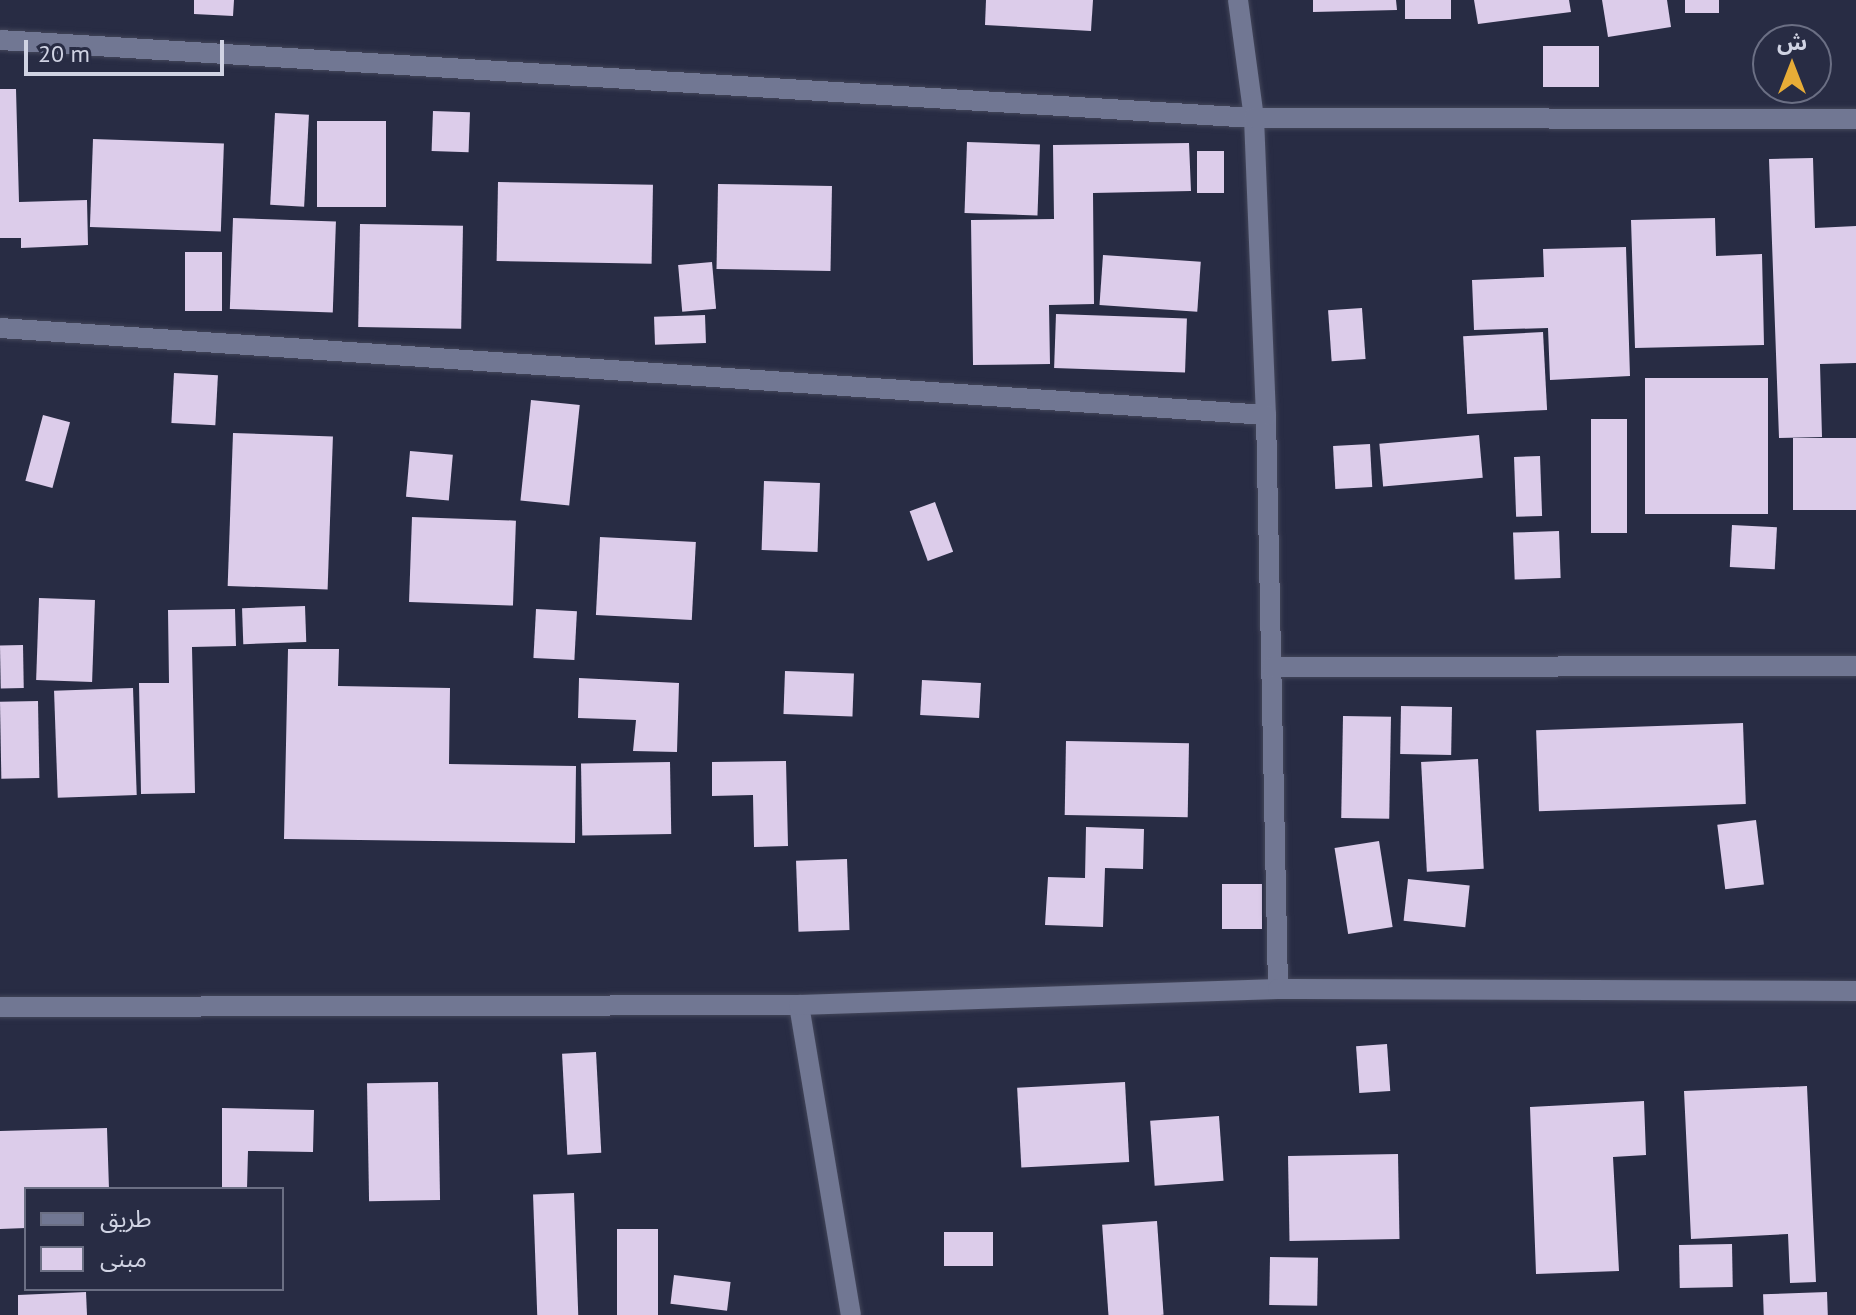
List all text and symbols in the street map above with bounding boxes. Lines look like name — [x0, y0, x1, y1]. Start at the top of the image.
scale bar — [28, 24, 228, 74]
north arrow — [1752, 24, 1832, 104]
text: ش — [1777, 28, 1807, 56]
text: 20 m — [38, 38, 90, 69]
legend — [24, 1187, 284, 1291]
text: طريق — [100, 1203, 152, 1234]
text: مبنى — [100, 1243, 147, 1274]

